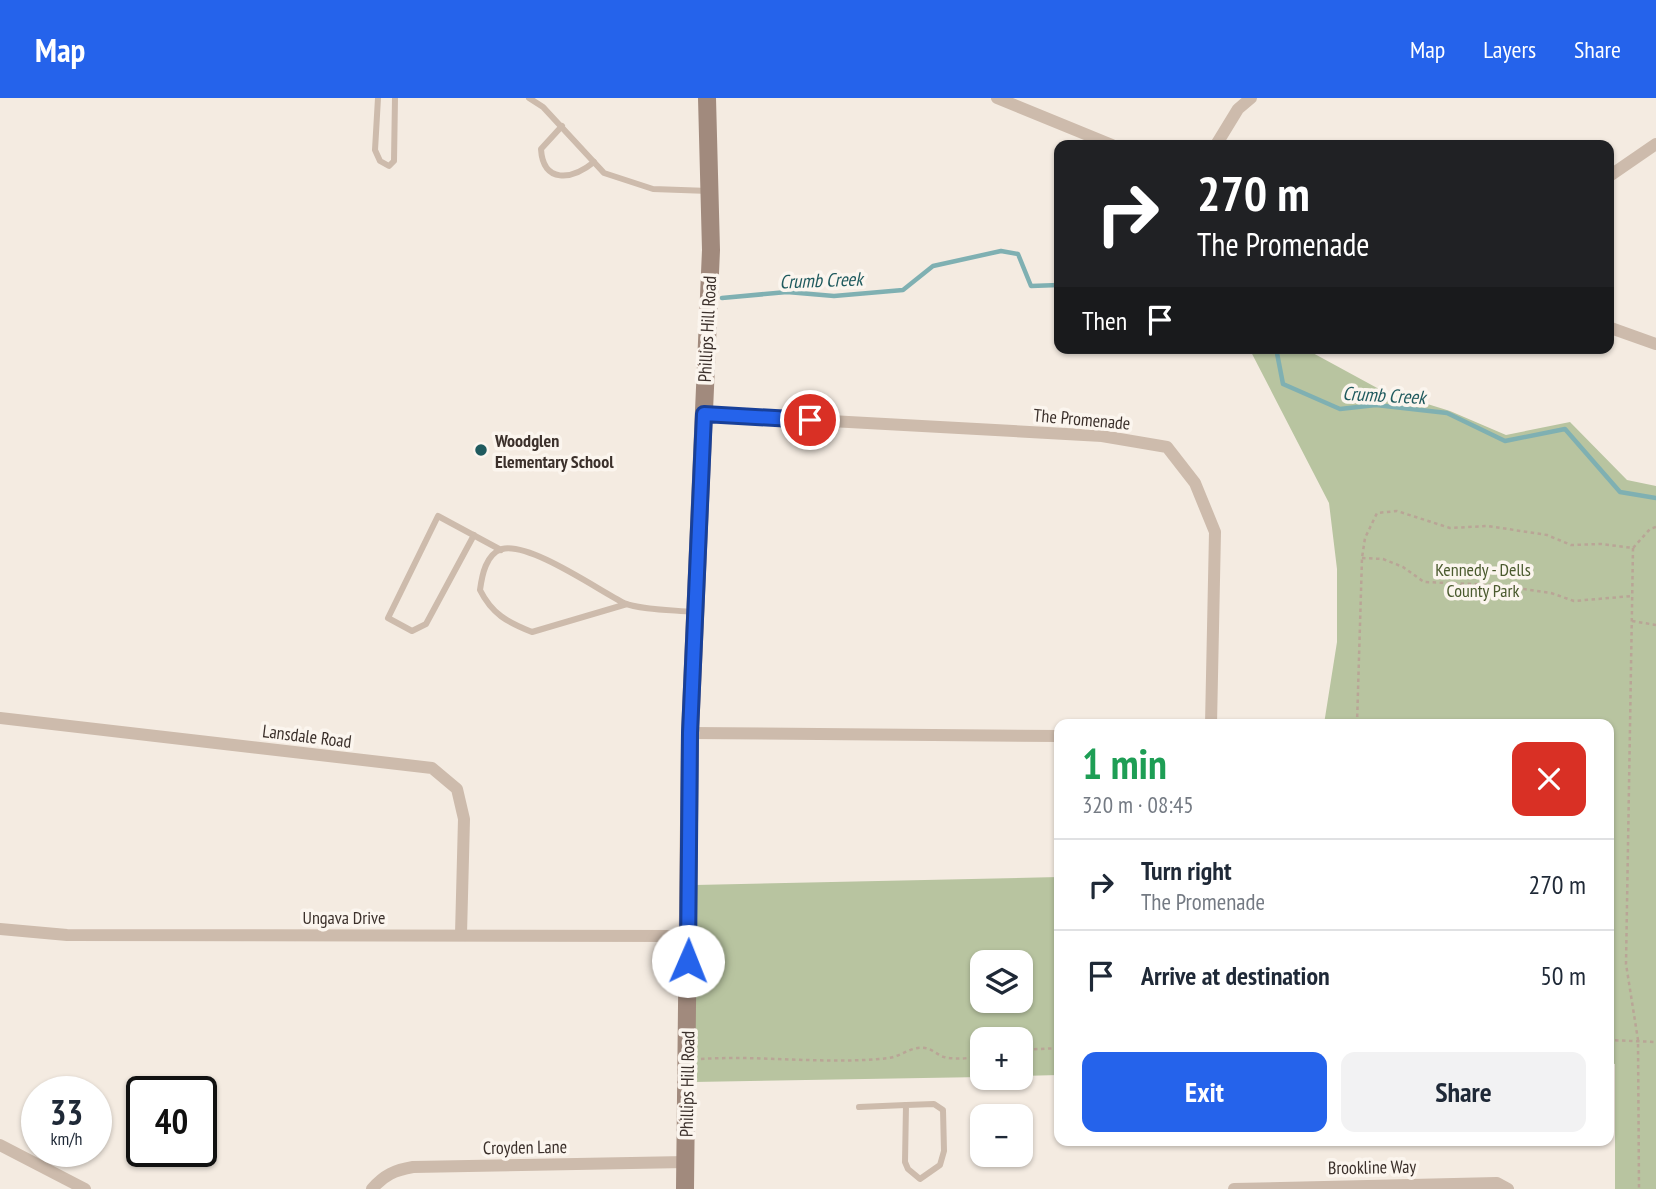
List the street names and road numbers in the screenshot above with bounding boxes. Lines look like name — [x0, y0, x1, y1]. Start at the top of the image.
street label: Phillips Hill Road — [693, 275, 721, 383]
street label: The Promenade — [1033, 403, 1131, 435]
street label: Lansdale Road — [261, 719, 353, 753]
street label: Ungava Drive — [303, 906, 385, 929]
street label: Phillips Hill Road — [675, 1031, 699, 1137]
street label: Croyden Lane — [483, 1135, 567, 1159]
street label: Brookline Way — [1328, 1155, 1417, 1179]

